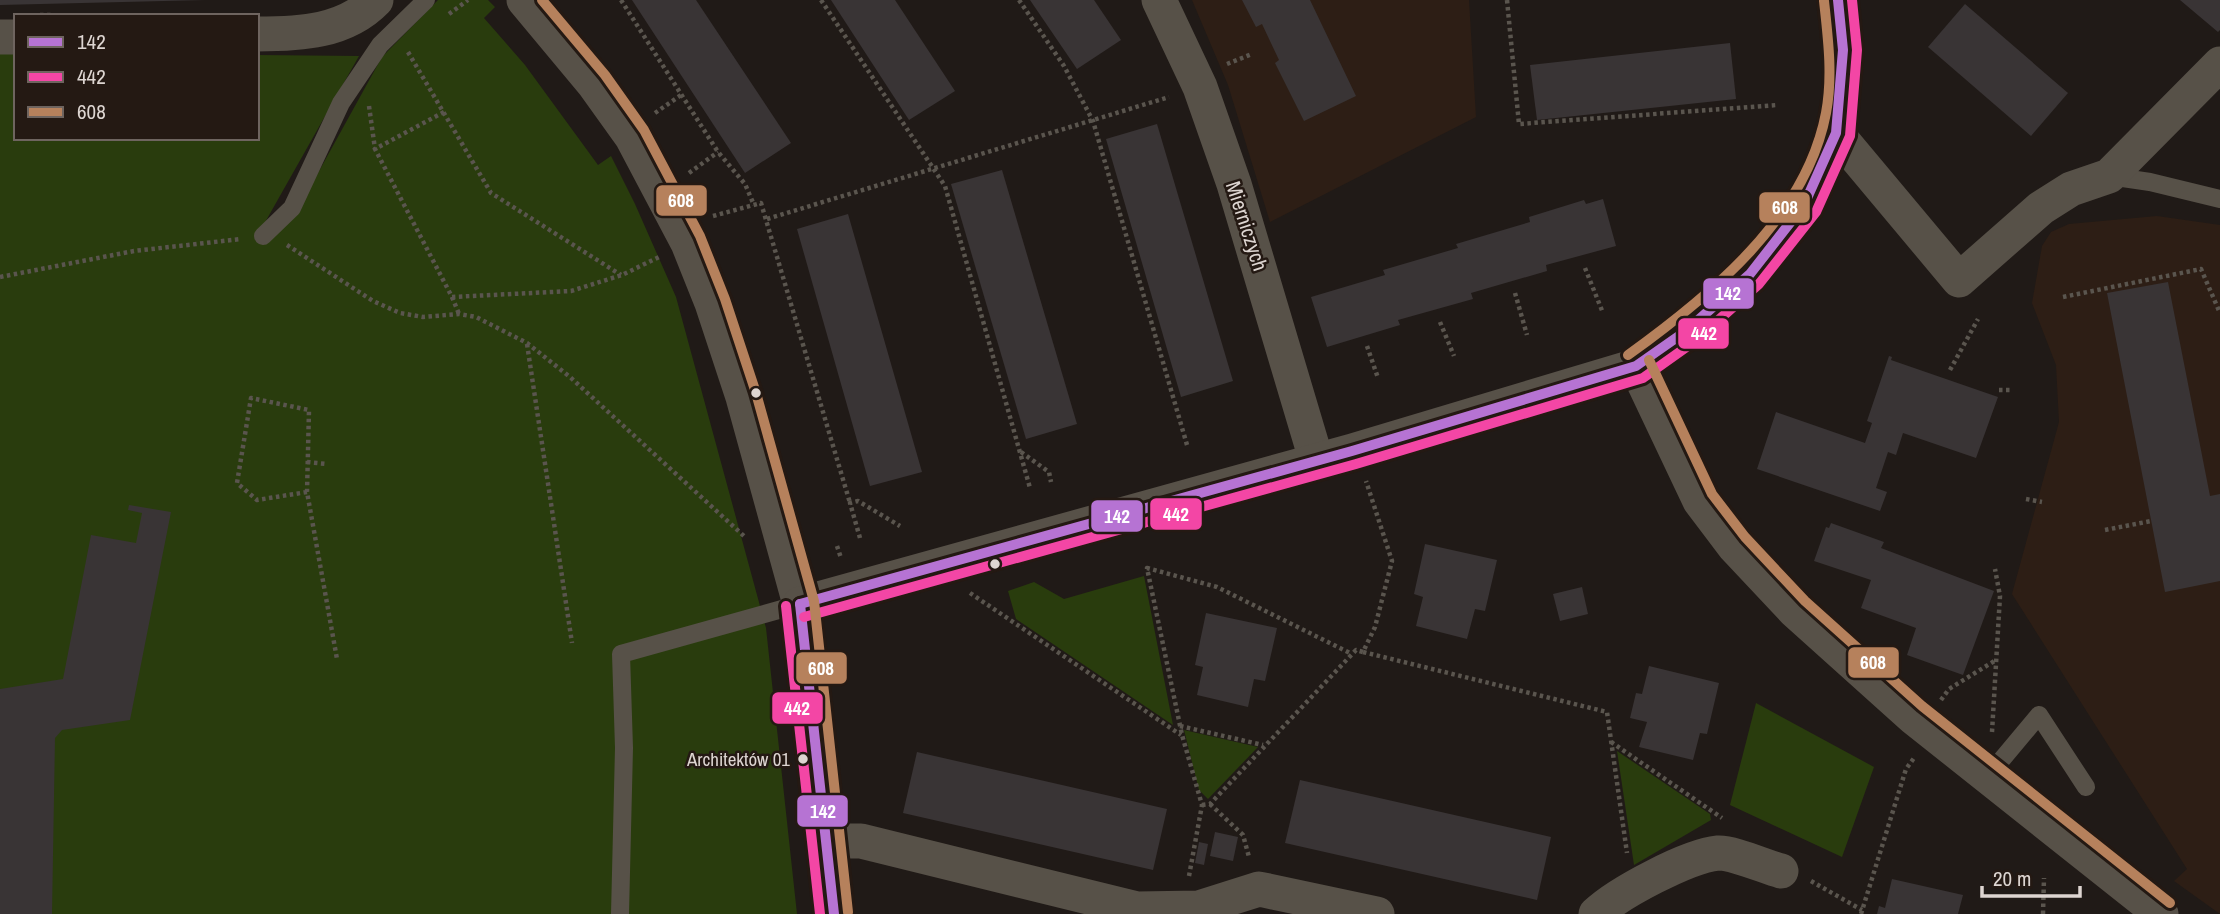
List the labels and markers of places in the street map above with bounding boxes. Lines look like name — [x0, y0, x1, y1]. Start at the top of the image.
unlabelled marker — [749, 386, 763, 400]
unlabelled marker — [988, 557, 1002, 571]
place label: Architektów 01 — [686, 746, 790, 772]
marker: Architektów 01 — [796, 752, 810, 766]

